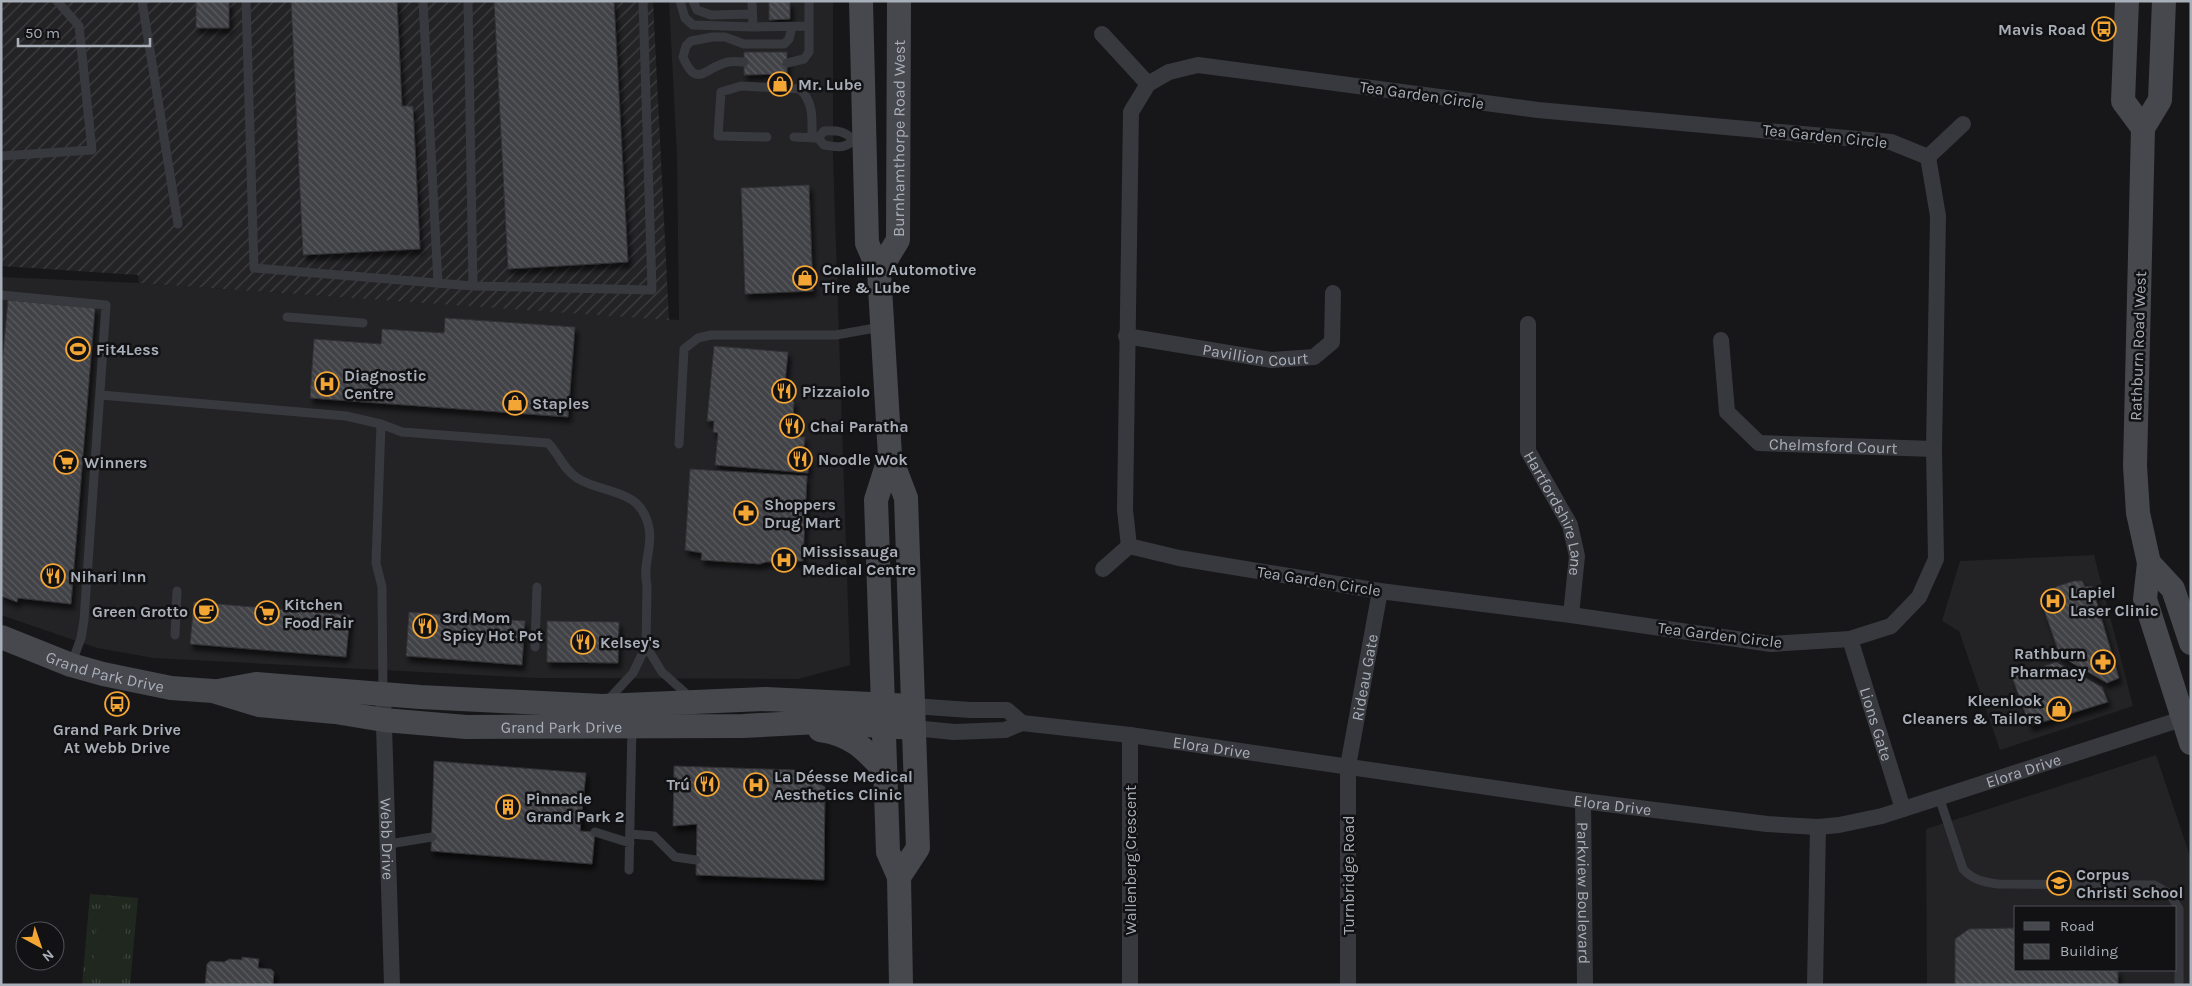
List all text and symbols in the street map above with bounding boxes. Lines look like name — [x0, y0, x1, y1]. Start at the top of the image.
scale bar — [18, 15, 150, 47]
bus stop icon: Mavis Road — [2091, 16, 2117, 42]
place label: Mavis Road — [1998, 20, 2086, 39]
text: 50 m — [25, 24, 60, 42]
street label: Burnhamthorpe Road West — [889, 40, 908, 237]
shop icon: Mr. Lube — [767, 71, 793, 97]
place label: Mr. Lube — [798, 75, 862, 94]
street label: Tea Garden Circle — [1359, 77, 1485, 113]
street label: Tea Garden Circle — [1762, 120, 1888, 152]
place label: Colalillo Automotive Tire & Lube — [822, 260, 976, 297]
shop icon: Colalillo Automotive Tire & Lube — [792, 265, 818, 291]
street label: Rathburn Road West — [2126, 271, 2150, 421]
sports icon: Fit4Less — [65, 336, 91, 362]
street label: Pavillion Court — [1201, 339, 1309, 370]
place label: Fit4Less — [96, 340, 159, 359]
place label: Diagnostic Centre — [344, 366, 426, 403]
hospital icon: Diagnostic Centre — [314, 371, 340, 397]
restaurant icon: Pizzaiolo — [771, 378, 797, 404]
place label: Pizzaiolo — [802, 382, 870, 401]
shop icon: Staples — [502, 390, 528, 416]
place label: Staples — [532, 394, 589, 413]
restaurant icon: Chai Paratha — [779, 413, 805, 439]
place label: Chai Paratha — [810, 417, 909, 436]
street label: Chelmsford Court — [1769, 434, 1898, 457]
restaurant icon: Noodle Wok — [787, 446, 813, 472]
street label: Hartfordshire Lane — [1520, 447, 1587, 577]
supermarket icon: Winners — [53, 449, 79, 475]
place label: Noodle Wok — [818, 450, 908, 469]
place label: Winners — [84, 453, 148, 472]
place label: Shoppers Drug Mart — [764, 495, 841, 532]
pharmacy icon: Shoppers Drug Mart — [733, 500, 759, 526]
place label: Mississauga Medical Centre — [802, 542, 916, 579]
hospital icon: Mississauga Medical Centre — [771, 547, 797, 573]
street label: Tea Garden Circle — [1256, 562, 1382, 600]
restaurant icon: Nihari Inn — [40, 563, 66, 589]
place label: Nihari Inn — [70, 567, 146, 586]
place label: Lapiel Laser Clinic — [2070, 583, 2158, 620]
hospital icon: Lapiel Laser Clinic — [2040, 588, 2066, 614]
place label: Kitchen Food Fair — [284, 595, 354, 632]
cafe icon: Green Grotto — [193, 598, 219, 624]
supermarket icon: Kitchen Food Fair — [254, 600, 280, 626]
place label: Green Grotto — [92, 602, 188, 621]
place label: 3rd Mom Spicy Hot Pot — [442, 608, 543, 645]
restaurant icon: 3rd Mom Spicy Hot Pot — [412, 613, 438, 639]
street label: Tea Garden Circle — [1657, 618, 1783, 652]
restaurant icon: Kelsey's — [570, 629, 596, 655]
street label: Rideau Gate — [1347, 632, 1381, 722]
place label: Kelsey's — [600, 633, 660, 652]
place label: Rathburn Pharmacy — [2010, 644, 2086, 681]
street label: Grand Park Drive — [43, 646, 166, 696]
pharmacy icon: Rathburn Pharmacy — [2090, 649, 2116, 675]
street label: Lions Gate — [1856, 685, 1897, 763]
bus stop icon: Grand Park Drive At Webb Drive — [104, 691, 130, 717]
place label: Kleenlook Cleaners & Tailors — [1902, 691, 2043, 728]
shop icon: Kleenlook Cleaners & Tailors — [2046, 696, 2072, 722]
street label: Grand Park Drive — [501, 717, 622, 736]
place label: Grand Park Drive At Webb Drive — [53, 720, 181, 757]
street label: Elora Drive — [1172, 732, 1252, 762]
street label: Elora Drive — [1983, 749, 2063, 791]
place label: La Déesse Medical Aesthetics Clinic — [774, 767, 913, 804]
restaurant icon: Trú — [694, 771, 720, 797]
hospital icon: La Déesse Medical Aesthetics Clinic — [743, 772, 769, 798]
place label: Trú — [667, 775, 690, 794]
street label: Wallenberg Crescent — [1121, 785, 1140, 935]
place label: Pinnacle Grand Park 2 — [526, 789, 624, 826]
street label: Elora Drive — [1573, 790, 1653, 819]
building icon: Pinnacle Grand Park 2 — [495, 794, 521, 820]
street label: Webb Drive — [377, 798, 398, 880]
street label: Turnbridge Road — [1339, 815, 1358, 935]
street label: Parkview Boulevard — [1574, 822, 1594, 964]
place label: Corpus Christi School — [2076, 865, 2183, 902]
school or university icon: Corpus Christi School — [2046, 870, 2072, 896]
legend — [2014, 906, 2177, 971]
text: Road — [2060, 917, 2095, 935]
north arrow — [15, 921, 65, 971]
text: Building — [2060, 942, 2118, 960]
text: N — [39, 946, 57, 965]

